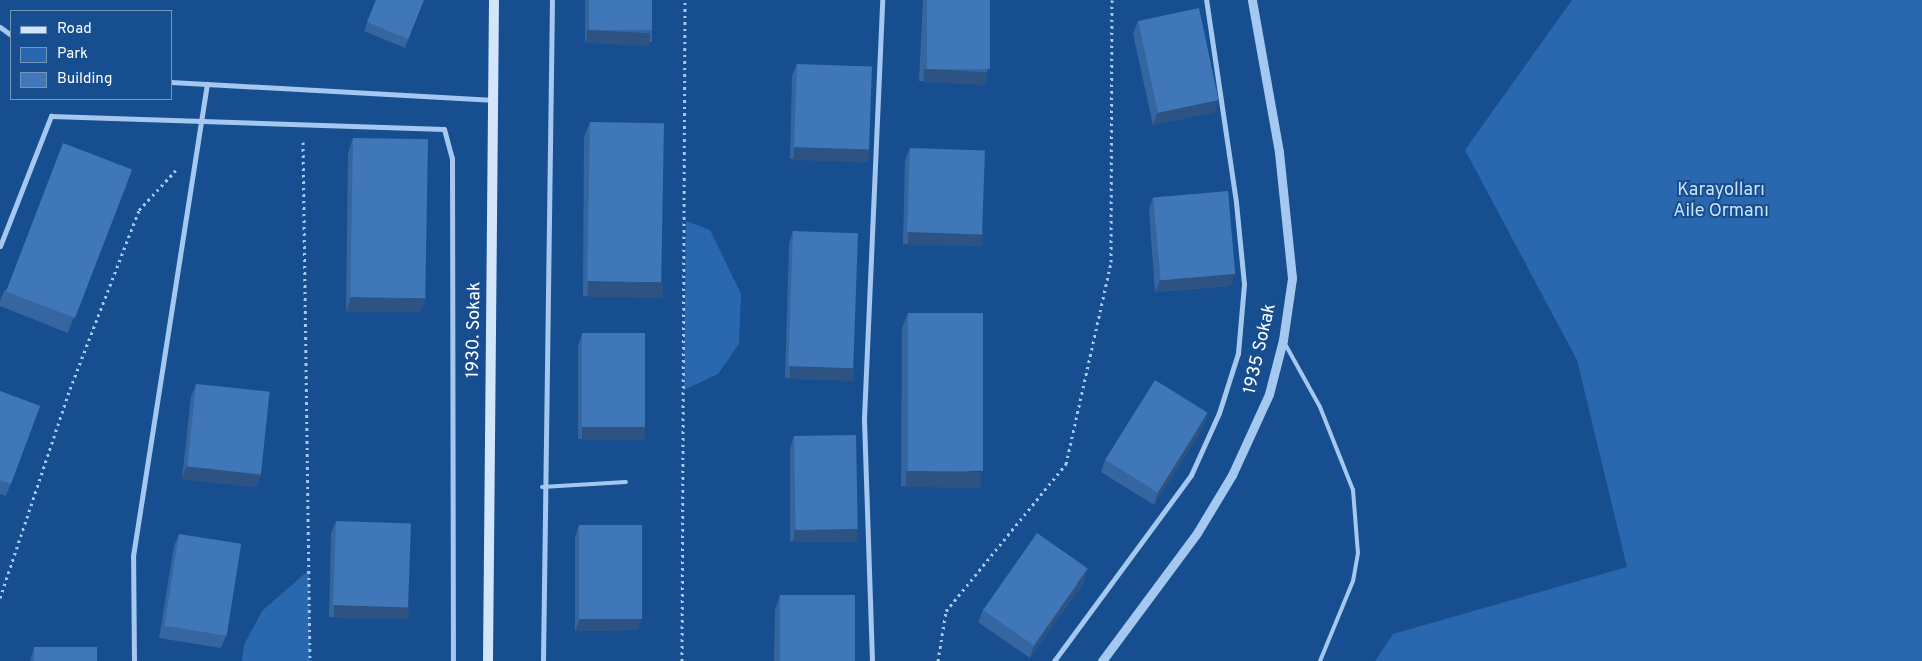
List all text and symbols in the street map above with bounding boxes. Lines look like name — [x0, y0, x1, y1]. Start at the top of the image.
legend — [10, 10, 172, 100]
text: Road — [57, 20, 92, 39]
text: Park — [57, 45, 88, 64]
text: Building — [57, 70, 112, 89]
park label: Karayolları Aile Ormanı — [1673, 181, 1769, 223]
street label: 1930. Sokak — [463, 282, 487, 378]
street label: 1935 Sokak — [1240, 302, 1282, 396]

